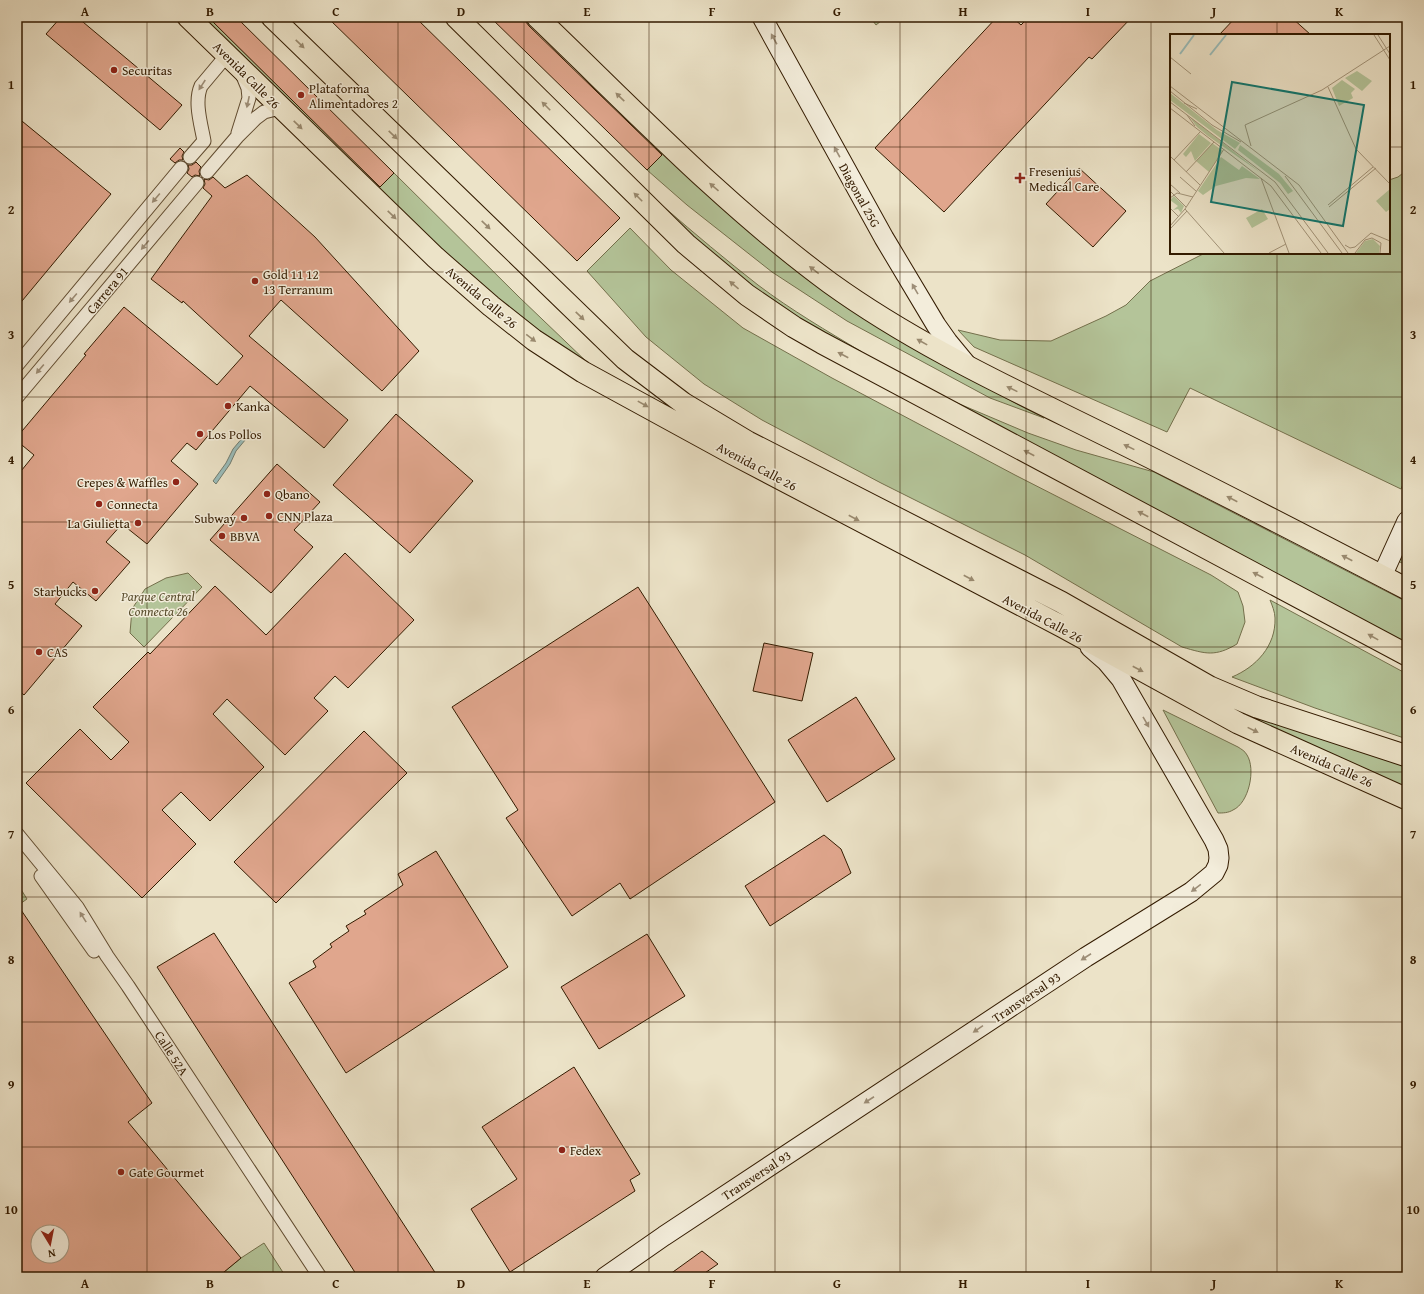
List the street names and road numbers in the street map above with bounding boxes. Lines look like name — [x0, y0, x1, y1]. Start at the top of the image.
street label: Avenida Calle 26 — [209, 37, 285, 113]
street label: Diagonal 25G — [834, 160, 885, 231]
street label: Avenida Calle 26 — [442, 262, 522, 333]
street label: Carrera 91 — [82, 263, 133, 318]
street label: Avenida Calle 26 — [713, 437, 800, 496]
street label: Avenida Calle 26 — [999, 589, 1086, 648]
street label: Avenida Calle 26 — [1288, 739, 1376, 792]
street label: Transversal 93 — [988, 967, 1064, 1027]
street label: Calle 52A — [150, 1027, 193, 1079]
street label: Transversal 93 — [718, 1146, 795, 1205]

